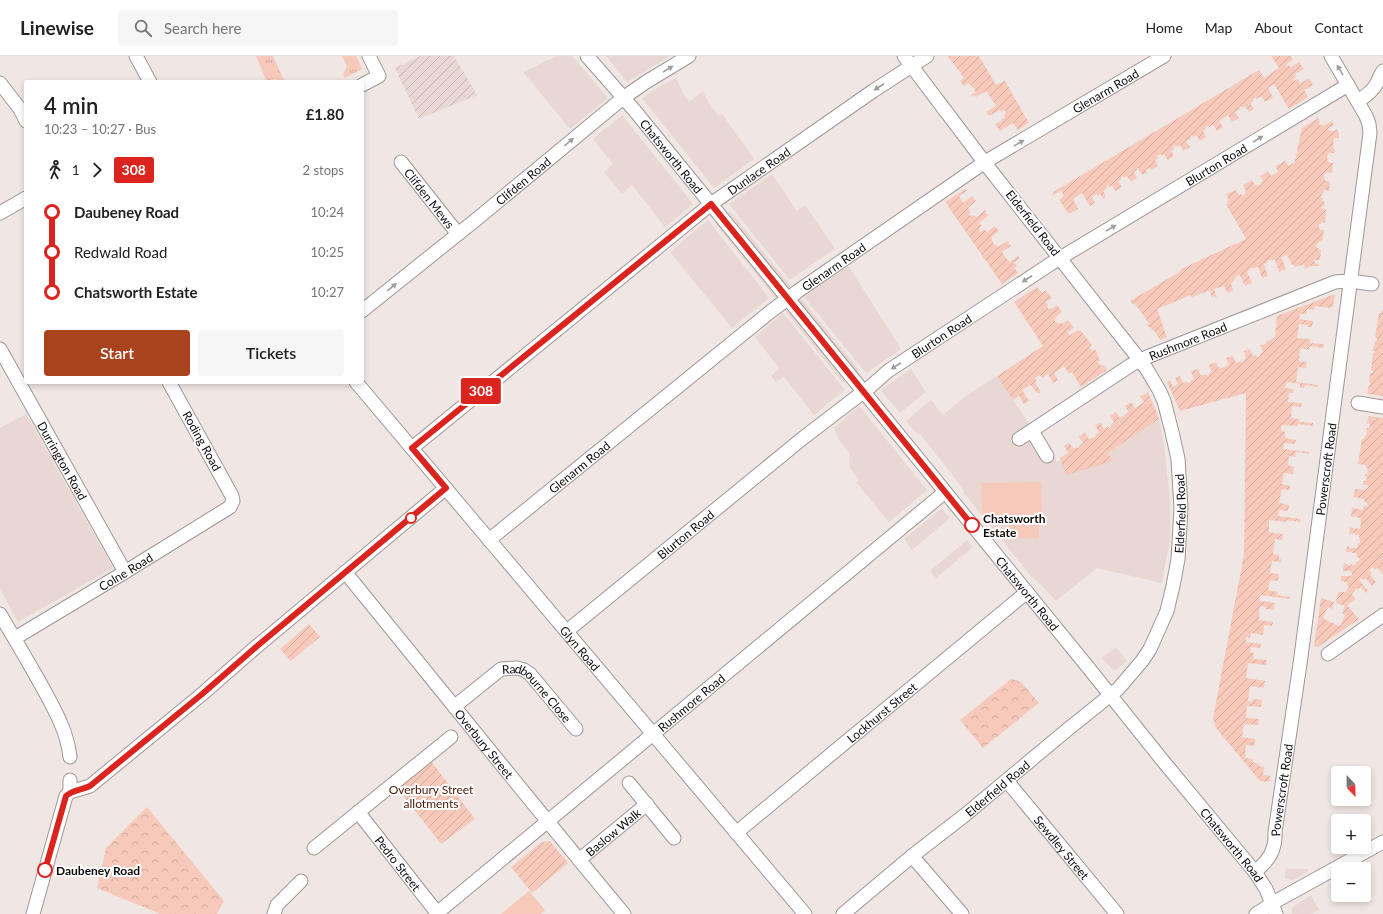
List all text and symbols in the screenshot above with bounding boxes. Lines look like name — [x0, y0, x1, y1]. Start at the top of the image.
search box — [118, 10, 398, 46]
text: Linewise — [20, 16, 94, 39]
icon: search — [132, 17, 154, 39]
text: Search here — [164, 19, 241, 37]
text: Home — [1145, 19, 1183, 36]
text: Map — [1205, 19, 1232, 36]
text: About — [1254, 19, 1292, 36]
text: Contact — [1314, 19, 1363, 36]
one-way arrow — [662, 65, 673, 72]
street label: Glenarm Road — [1070, 65, 1141, 116]
one-way arrow — [1337, 65, 1344, 76]
one-way arrow — [873, 84, 885, 91]
text: 4 min — [44, 92, 98, 119]
text: £1.80 — [306, 105, 344, 123]
street label: Chatsworth Road — [637, 116, 706, 196]
text: 10:23 – 10:27 · Bus — [44, 121, 156, 137]
one-way arrow — [1252, 136, 1264, 143]
one-way arrow — [563, 138, 574, 147]
one-way arrow — [1013, 139, 1025, 146]
street label: Blurton Road — [1183, 140, 1250, 189]
street label: Dunlace Road — [724, 144, 793, 198]
street label: Clifden Road — [492, 154, 554, 208]
icon: walk — [44, 159, 66, 181]
icon: forward — [86, 159, 108, 181]
text: 308 — [122, 161, 146, 178]
text: 1 — [72, 162, 80, 178]
text: 2 stops — [303, 162, 344, 178]
street label: Clifden Mews — [401, 165, 458, 231]
street label: Elderfield Road — [1003, 187, 1063, 259]
text: Daubeney Road — [74, 203, 179, 221]
text: 10:24 — [311, 204, 344, 220]
one-way arrow — [1105, 224, 1117, 231]
street label: Glenarm Road — [799, 239, 868, 294]
text: Redwald Road — [74, 243, 167, 261]
text: 10:25 — [311, 244, 344, 260]
one-way arrow — [1022, 275, 1033, 283]
one-way arrow — [387, 282, 398, 291]
text: Chatsworth Estate — [74, 283, 198, 301]
text: 10:27 — [311, 284, 344, 300]
street label: Blurton Road — [908, 311, 974, 361]
street label: Rushmore Road — [1147, 318, 1229, 363]
button: Start — [44, 330, 190, 376]
button: Tickets — [198, 330, 344, 376]
one-way arrow — [890, 362, 901, 370]
line badge: 308 — [458, 378, 504, 404]
text: 308 — [469, 382, 493, 399]
street label: Roding Road — [179, 408, 225, 474]
street label: Durrington Road — [35, 419, 91, 503]
street label: Powerscroft Road — [1312, 422, 1339, 516]
street label: Glenarm Road — [545, 438, 613, 496]
street label: Elderfield Road — [1171, 473, 1189, 554]
street label: Blurton Road — [654, 506, 717, 562]
place label: Chatsworth Estate — [983, 511, 1046, 540]
unlabelled marker — [405, 512, 417, 524]
marker: Chatsworth Estate — [964, 517, 980, 533]
street label: Colne Road — [96, 549, 155, 594]
street label: Chatsworth Road — [993, 553, 1062, 633]
street label: Glyn Road — [557, 623, 603, 674]
street label: Radbourne Close — [501, 660, 575, 725]
street label: Rushmore Road — [654, 670, 728, 735]
street label: Lockhurst Street — [844, 679, 920, 746]
street label: Overbury Street — [452, 706, 517, 782]
street label: Powerscroft Road — [1267, 743, 1296, 837]
street label: Elderfield Road — [962, 757, 1033, 819]
north arrow — [1331, 766, 1371, 806]
map controls — [1331, 766, 1371, 902]
park label: Overbury Street allotments — [389, 782, 474, 811]
street label: Baslow Walk — [582, 804, 644, 859]
street label: Chatsworth Road — [1197, 805, 1267, 885]
street label: Sewdley Street — [1031, 812, 1093, 883]
button: + — [1331, 814, 1371, 854]
street label: Pedro Street — [372, 833, 425, 894]
marker: Daubeney Road — [37, 862, 53, 878]
button: − — [1331, 862, 1371, 902]
place label: Daubeney Road — [56, 863, 140, 878]

